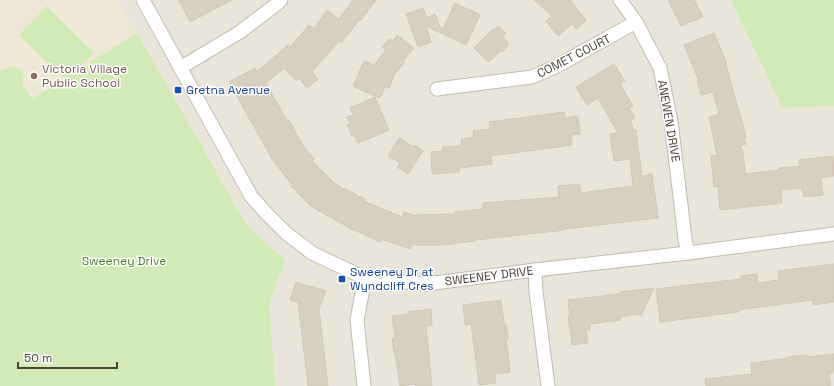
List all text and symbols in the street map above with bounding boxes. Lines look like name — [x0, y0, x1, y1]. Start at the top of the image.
street label: COMET COURT — [534, 30, 614, 82]
place label: Victoria Village Public School — [42, 61, 127, 91]
marker: Victoria Village Public School — [29, 71, 39, 81]
street label: ANEWEN DRIVE — [654, 79, 684, 164]
place label: Gretna Avenue — [186, 82, 270, 98]
marker: Gretna Avenue — [173, 85, 183, 95]
park label: Sweeney Drive — [82, 253, 166, 269]
street label: SWEENEY DRIVE — [444, 263, 534, 289]
place label: Sweeney Dr at Wyndcliff Cres — [350, 264, 434, 294]
marker: Sweeney Dr at Wyndcliff Cres — [337, 274, 347, 284]
scale bar — [18, 344, 117, 370]
text: 50 m — [24, 350, 52, 366]

